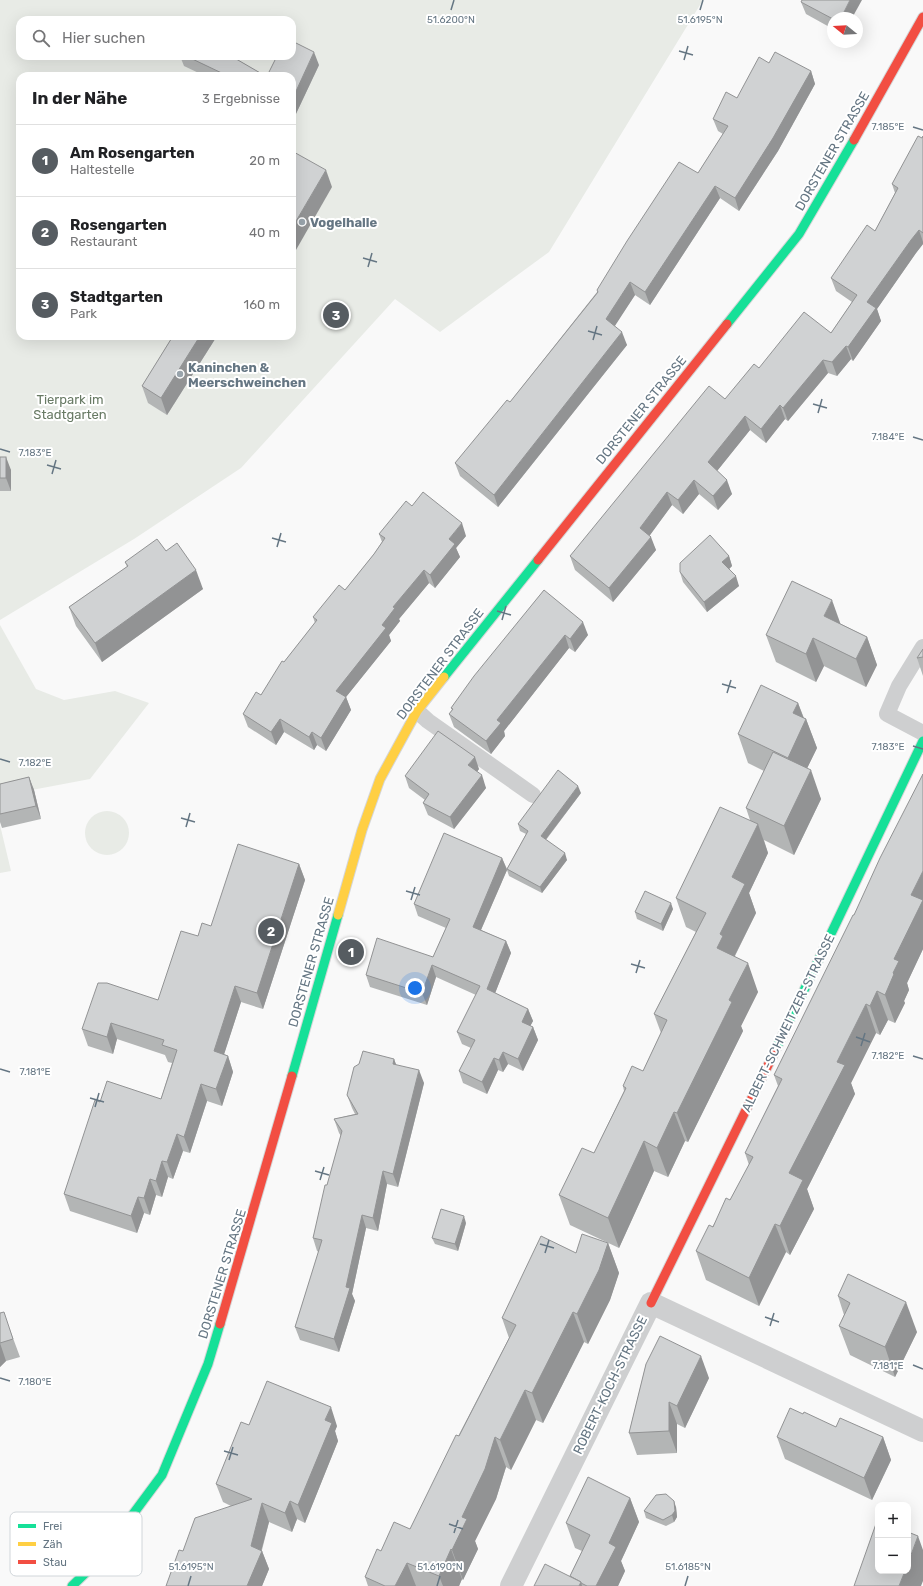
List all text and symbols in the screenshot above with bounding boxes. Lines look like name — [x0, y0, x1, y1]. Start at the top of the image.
north arrow — [827, 12, 863, 48]
text: 51.6200°N — [427, 14, 475, 26]
text: 51.6195°N — [677, 14, 723, 26]
search box — [16, 16, 296, 60]
icon: search — [30, 27, 52, 49]
text: Hier suchen — [62, 29, 145, 47]
text: In der Nähe — [32, 88, 127, 108]
street label: DORSTENER STRASSE — [792, 89, 872, 213]
text: 3 Ergebnisse — [202, 91, 280, 106]
text: 7.185°E — [872, 121, 904, 133]
text: Am Rosengarten — [70, 144, 195, 162]
text: 1 — [42, 153, 48, 168]
text: 20 m — [249, 153, 280, 168]
text: Haltestelle — [70, 162, 135, 177]
place label: Vogelhalle — [310, 215, 377, 230]
text: Rosengarten — [70, 216, 167, 234]
marker: Vogelhalle — [297, 217, 307, 227]
text: 2 — [41, 225, 49, 240]
text: 40 m — [249, 225, 280, 240]
text: Restaurant — [70, 234, 137, 249]
text: Stadtgarten — [70, 288, 163, 306]
text: 3 — [41, 297, 49, 312]
text: 160 m — [244, 297, 280, 312]
pin: 3 — [323, 300, 349, 330]
text: Park — [70, 306, 97, 321]
street label: DORSTENER STRASSE — [593, 353, 689, 467]
place label: Kaninchen & Meerschweinchen — [188, 360, 306, 390]
marker: Kaninchen & Meerschweinchen — [175, 369, 185, 379]
park label: Tierpark im Stadtgarten — [33, 392, 107, 423]
text: 7.184°E — [871, 431, 905, 443]
text: 7.183°E — [19, 447, 51, 459]
street label: DORSTENER STRASSE — [393, 606, 487, 722]
text: 7.183°E — [872, 741, 904, 753]
text: 7.182°E — [19, 757, 51, 769]
street label: DORSTENER STRASSE — [285, 895, 337, 1029]
pin: 2 — [258, 916, 284, 946]
street label: ALBERT-SCHWEITZER-STRASSE — [738, 932, 838, 1114]
pin: 1 — [338, 937, 364, 967]
your location — [405, 978, 425, 998]
text: 7.182°E — [872, 1050, 904, 1062]
text: 7.181°E — [19, 1066, 51, 1078]
street label: DORSTENER STRASSE — [195, 1207, 249, 1341]
street label: ROBERT-KOCH-STRASSE — [570, 1313, 650, 1457]
text: 7.181°E — [872, 1360, 904, 1372]
text: 7.180°E — [18, 1376, 52, 1388]
map controls — [875, 1502, 911, 1574]
button: + — [875, 1502, 911, 1538]
legend — [10, 1512, 142, 1576]
text: Frei — [43, 1520, 62, 1533]
text: Zäh — [43, 1538, 62, 1551]
button: − — [875, 1538, 911, 1574]
text: Stau — [43, 1556, 67, 1569]
text: 51.6195°N — [168, 1561, 214, 1573]
text: 51.6190°N — [417, 1561, 463, 1573]
text: 51.6185°N — [665, 1561, 711, 1573]

